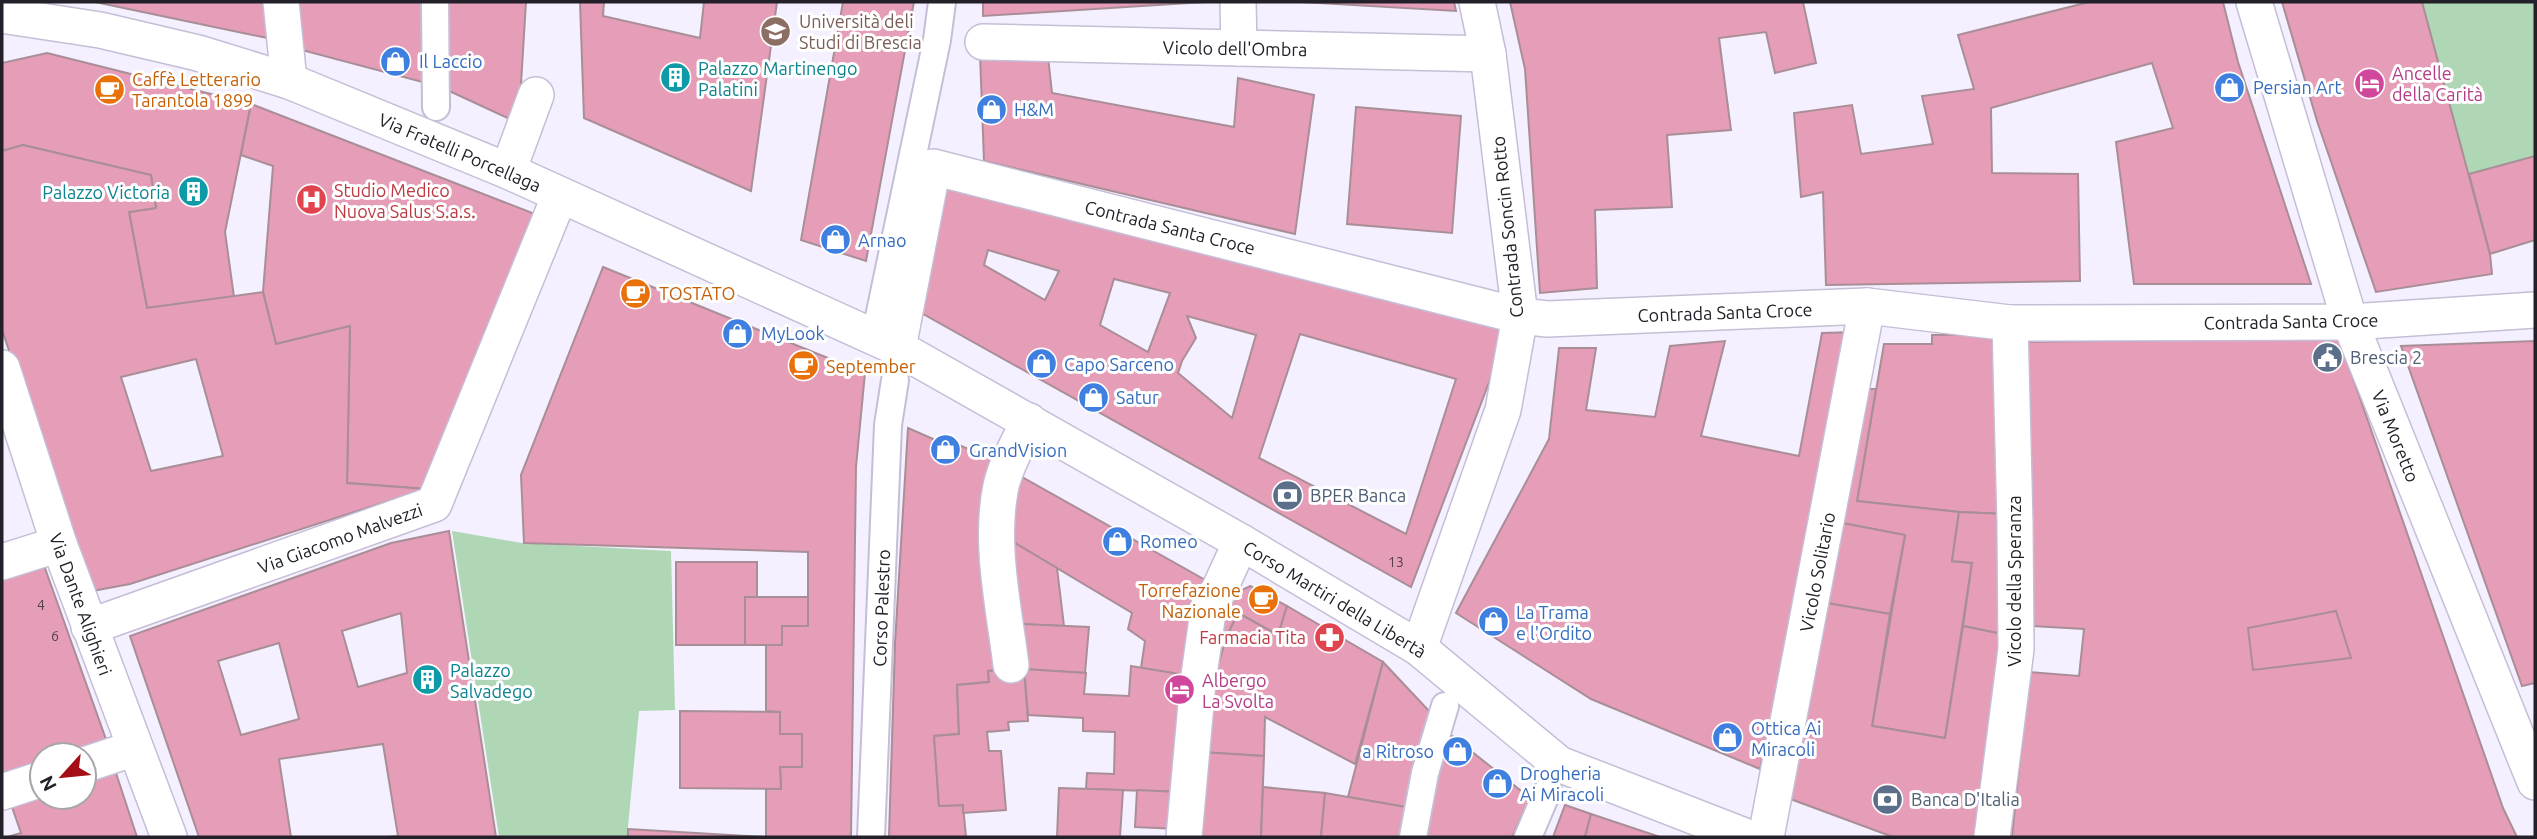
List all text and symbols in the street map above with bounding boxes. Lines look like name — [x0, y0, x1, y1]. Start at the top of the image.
place label: Università deli Studi di Brescia — [799, 11, 922, 52]
school or university icon: Università deli Studi di Brescia — [759, 14, 793, 48]
street label: Vicolo dell'Ombra — [1162, 37, 1308, 59]
shop icon: Il Laccio — [379, 44, 413, 78]
place label: Il Laccio — [419, 51, 482, 71]
place label: Palazzo Martinengo Palatini — [698, 58, 857, 99]
building icon: Palazzo Martinengo Palatini — [658, 61, 692, 95]
place label: Ancelle della Carità — [2392, 63, 2483, 104]
hotel icon: Ancelle della Carità — [2352, 66, 2386, 100]
place label: Caffè Letterario Tarantola 1899 — [132, 69, 261, 110]
shop icon: Persian Art — [2213, 70, 2247, 104]
cafe icon: Caffè Letterario Tarantola 1899 — [92, 72, 126, 106]
place label: Persian Art — [2253, 77, 2342, 97]
shop icon: H&M — [974, 92, 1008, 126]
place label: H&M — [1014, 99, 1054, 119]
street label: Via Fratelli Porcellaga — [376, 109, 544, 195]
street label: Contrada Soncin Rotto — [1488, 135, 1526, 319]
building icon: Palazzo Victoria — [176, 175, 210, 209]
place label: Studio Medico Nuova Salus S.a.s. — [334, 180, 475, 221]
place label: Palazzo Victoria — [42, 182, 170, 202]
hospital icon: Studio Medico Nuova Salus S.a.s. — [294, 183, 328, 217]
street label: Contrada Santa Croce — [1083, 196, 1257, 258]
shop icon: Arnao — [818, 223, 852, 257]
place label: Arnao — [858, 230, 907, 250]
cafe icon: TOSTATO — [619, 276, 653, 310]
place label: TOSTATO — [659, 283, 735, 303]
street label: Contrada Santa Croce — [1637, 299, 1813, 325]
street label: Contrada Santa Croce — [2203, 309, 2379, 333]
shop icon: MyLook — [721, 316, 755, 350]
place label: MyLook — [761, 323, 825, 343]
public building icon: Brescia 2 — [2310, 340, 2344, 374]
shop icon: Capo Sarceno — [1024, 347, 1058, 381]
place label: Brescia 2 — [2350, 347, 2422, 367]
cafe icon: September — [786, 349, 820, 383]
place label: Capo Sarceno — [1064, 354, 1174, 374]
place label: September — [826, 356, 916, 376]
shop icon: Satur — [1076, 380, 1110, 414]
place label: Satur — [1116, 387, 1159, 407]
street label: Via Moretto — [2369, 387, 2423, 485]
shop icon: GrandVision — [929, 433, 963, 467]
place label: GrandVision — [969, 440, 1067, 460]
bank icon: BPER Banca — [1270, 478, 1304, 512]
place label: BPER Banca — [1310, 485, 1406, 505]
street label: Vicolo della Speranza — [2004, 495, 2024, 667]
street label: Via Giacomo Malvezzi — [255, 499, 425, 577]
street label: Vicolo Solitario — [1796, 510, 1838, 634]
shop icon: Romeo — [1100, 524, 1134, 558]
street label: Via Dante Alighieri — [46, 530, 116, 678]
place label: Romeo — [1140, 531, 1198, 551]
street label: Corso Martiri della Libertà — [1240, 536, 1430, 662]
street label: Corso Palestro — [869, 549, 893, 667]
house number: 13 — [1388, 554, 1404, 570]
place label: Torrefazione Nazionale — [1138, 580, 1241, 621]
cafe icon: Torrefazione Nazionale — [1247, 583, 1281, 617]
house number: 4 — [37, 597, 45, 613]
place label: La Trama e l'Ordito — [1516, 602, 1592, 643]
shop icon: La Trama e l'Ordito — [1476, 605, 1510, 639]
pharmacy icon: Farmacia Tita — [1312, 620, 1346, 654]
place label: Farmacia Tita — [1199, 627, 1306, 647]
house number: 6 — [51, 628, 59, 644]
place label: Palazzo Salvadego — [450, 660, 533, 701]
building icon: Palazzo Salvadego — [410, 663, 444, 697]
place label: Albergo La Svolta — [1202, 670, 1274, 711]
hotel icon: Albergo La Svolta — [1162, 673, 1196, 707]
place label: Ottica Ai Miracoli — [1751, 718, 1821, 759]
shop icon: Ottica Ai Miracoli — [1711, 721, 1745, 755]
shop icon: a Ritroso — [1440, 734, 1474, 768]
north arrow — [28, 741, 98, 811]
place label: a Ritroso — [1362, 741, 1434, 761]
place label: Drogheria Ai Miracoli — [1520, 763, 1604, 804]
shop icon: Drogheria Ai Miracoli — [1480, 766, 1514, 800]
text: N — [35, 772, 61, 795]
bank icon: Banca D'Italia — [1871, 782, 1905, 816]
place label: Banca D'Italia — [1911, 789, 2020, 809]

